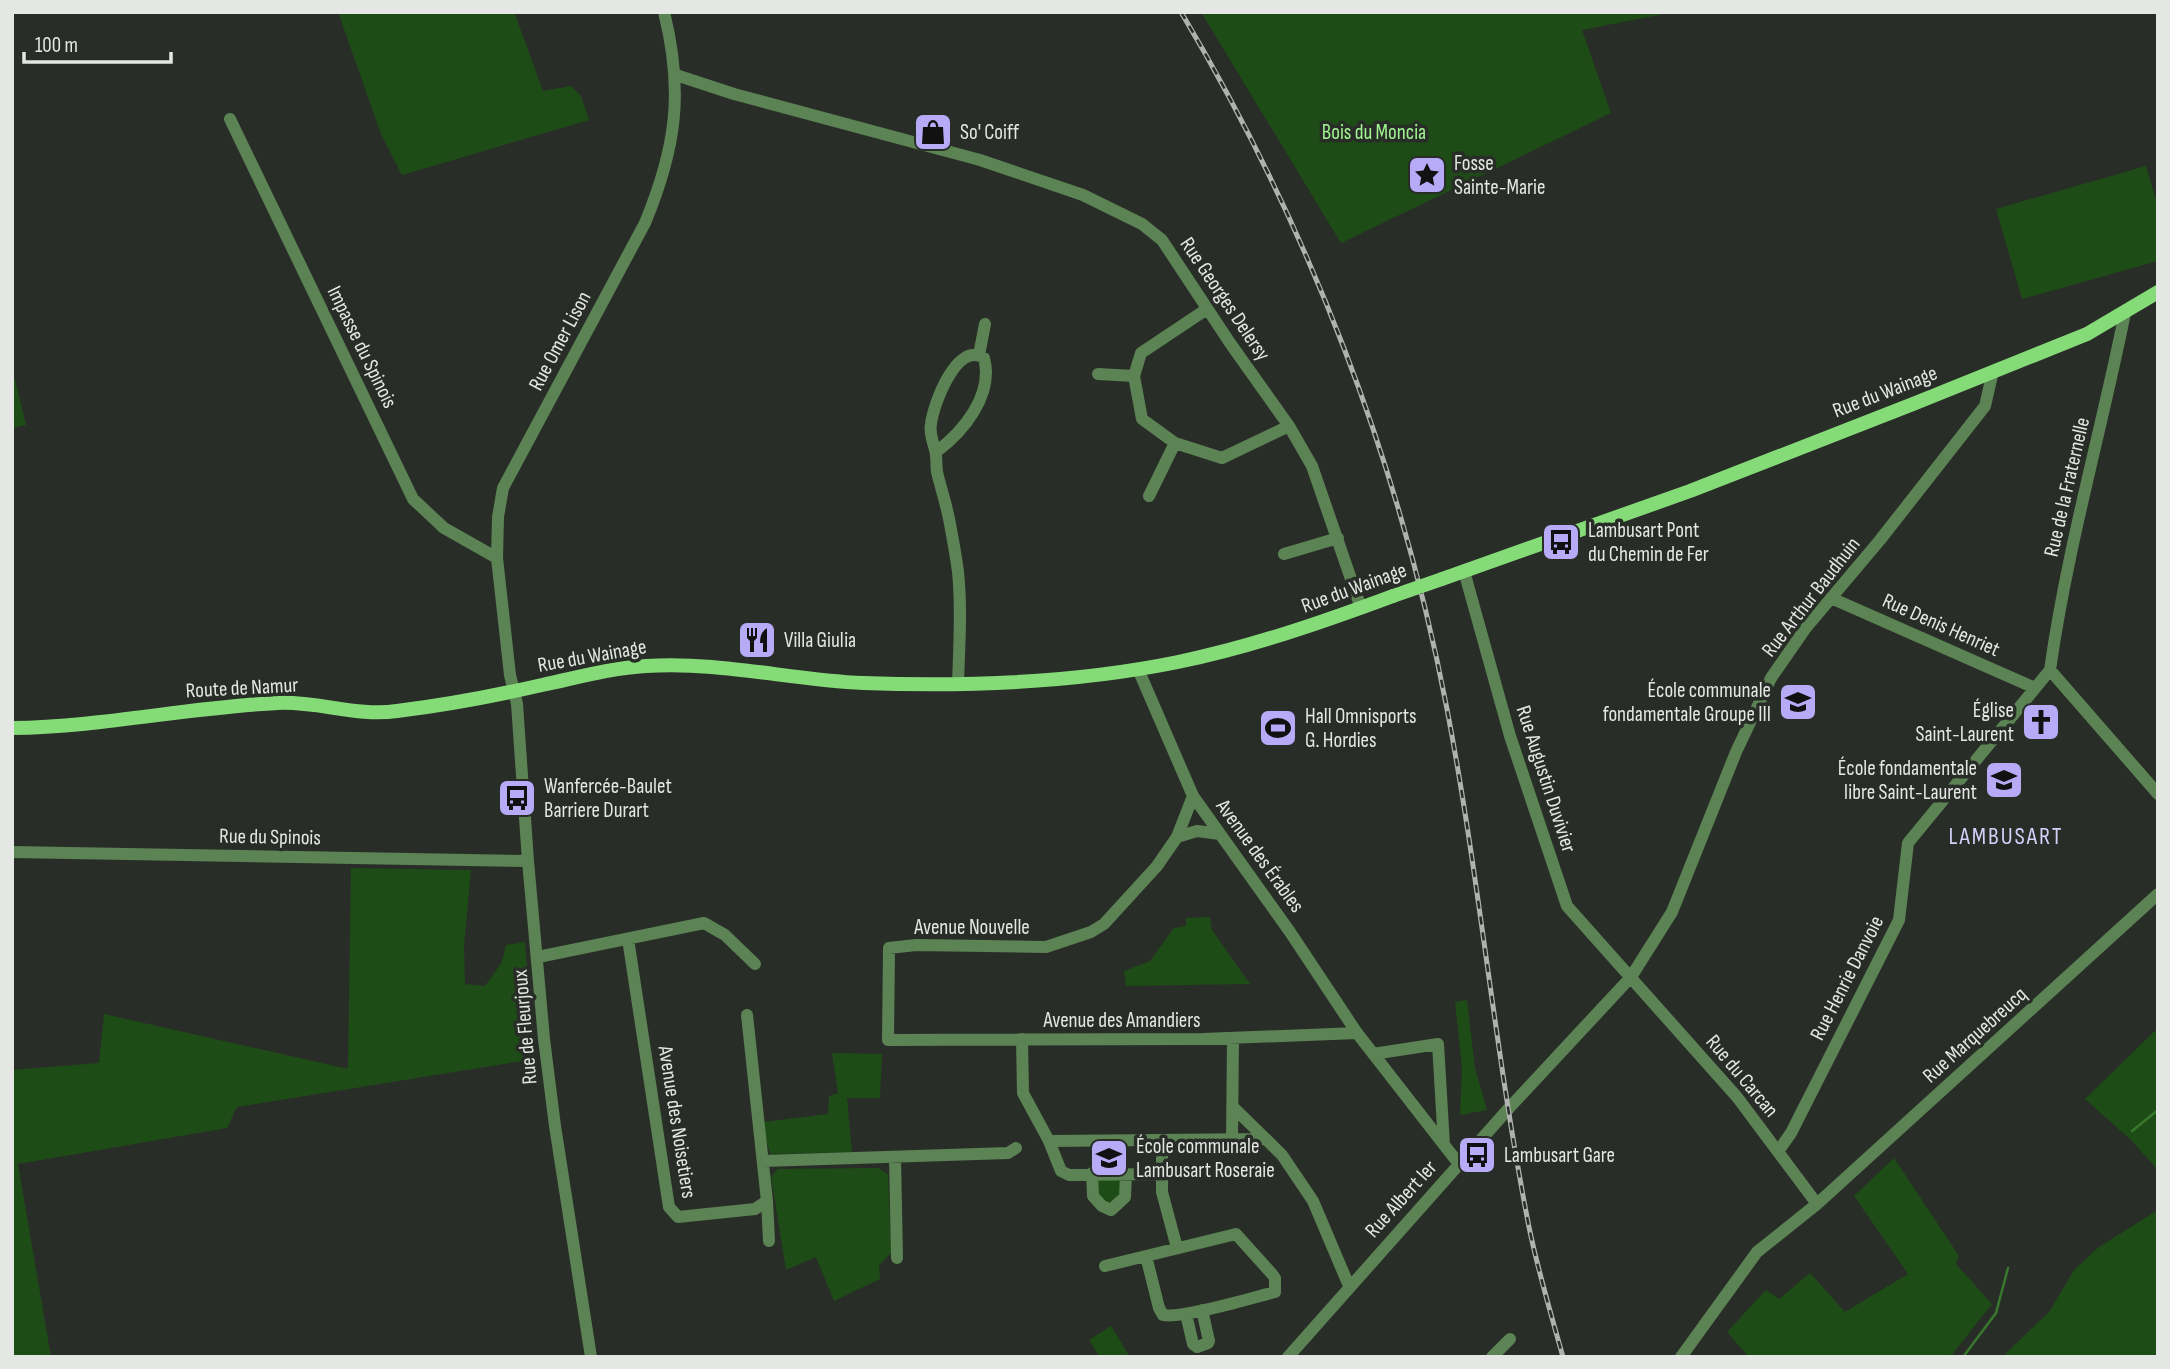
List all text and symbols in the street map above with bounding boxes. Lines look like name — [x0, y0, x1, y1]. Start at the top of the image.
scale bar — [24, 21, 172, 65]
text: 100 m — [35, 33, 78, 58]
shop icon: So' Coiff — [912, 111, 954, 153]
place label: So' Coiff — [960, 120, 1020, 145]
park label: Bois du Moncia — [1322, 120, 1426, 145]
place label: Fosse Sainte-Marie — [1454, 151, 1545, 200]
place icon: Fosse Sainte-Marie — [1406, 154, 1448, 196]
street label: Rue Georges Delersy — [1175, 233, 1275, 365]
street label: Impasse du Spinois — [322, 282, 402, 412]
street label: Rue Omer Lison — [523, 287, 597, 395]
street label: Rue du Wainage — [1829, 361, 1941, 423]
street label: Rue de la Fraternelle — [2039, 415, 2095, 559]
place label: Lambusart Pont du Chemin de Fer — [1588, 518, 1709, 567]
bus stop icon: Lambusart Pont du Chemin de Fer — [1540, 521, 1582, 563]
street label: Rue Arthur Baudhuin — [1756, 532, 1866, 662]
street label: Rue du Wainage — [1298, 557, 1410, 619]
street label: Rue Denis Henriet — [1879, 588, 2003, 662]
restaurant icon: Villa Giulia — [736, 619, 778, 661]
place label: Villa Giulia — [784, 628, 856, 653]
street label: Rue du Wainage — [536, 634, 648, 678]
street label: Route de Namur — [185, 673, 299, 703]
place label: École communale fondamentale Groupe III — [1603, 678, 1771, 727]
school or university icon: École communale fondamentale Groupe III — [1777, 681, 1819, 723]
place label: Église Saint-Laurent — [1915, 698, 2014, 747]
church icon: Église Saint-Laurent — [2020, 701, 2062, 743]
street label: Rue Augustin Duvivier — [1510, 702, 1582, 856]
place label: Hall Omnisports G. Hordies — [1305, 704, 1417, 753]
sports icon: Hall Omnisports G. Hordies — [1257, 707, 1299, 749]
place label: École fondamentale libre Saint-Laurent — [1838, 756, 1977, 805]
school or university icon: École fondamentale libre Saint-Laurent — [1983, 759, 2025, 801]
place label: Wanfercée-Baulet Barriere Durart — [544, 774, 672, 823]
bus stop icon: Wanfercée-Baulet Barriere Durart — [496, 777, 538, 819]
street label: Avenue des Érables — [1210, 794, 1309, 917]
district label: LAMBUSART — [1948, 822, 2064, 851]
street label: Rue du Spinois — [219, 824, 321, 850]
street label: Rue Henrie Danvoie — [1805, 912, 1889, 1044]
street label: Avenue Nouvelle — [913, 915, 1030, 940]
street label: Rue de Fleurjoux — [508, 968, 542, 1085]
street label: Rue Marquebreucq — [1918, 982, 2032, 1088]
street label: Avenue des Amandiers — [1042, 1008, 1201, 1033]
street label: Rue du Carcan — [1700, 1030, 1784, 1122]
street label: Avenue des Noisetiers — [652, 1043, 701, 1200]
place label: École communale Lambusart Roseraie — [1136, 1134, 1275, 1183]
bus stop icon: Lambusart Gare — [1456, 1134, 1498, 1176]
school or university icon: École communale Lambusart Roseraie — [1088, 1137, 1130, 1179]
place label: Lambusart Gare — [1504, 1143, 1615, 1168]
street label: Rue Albert Ier — [1360, 1155, 1442, 1243]

